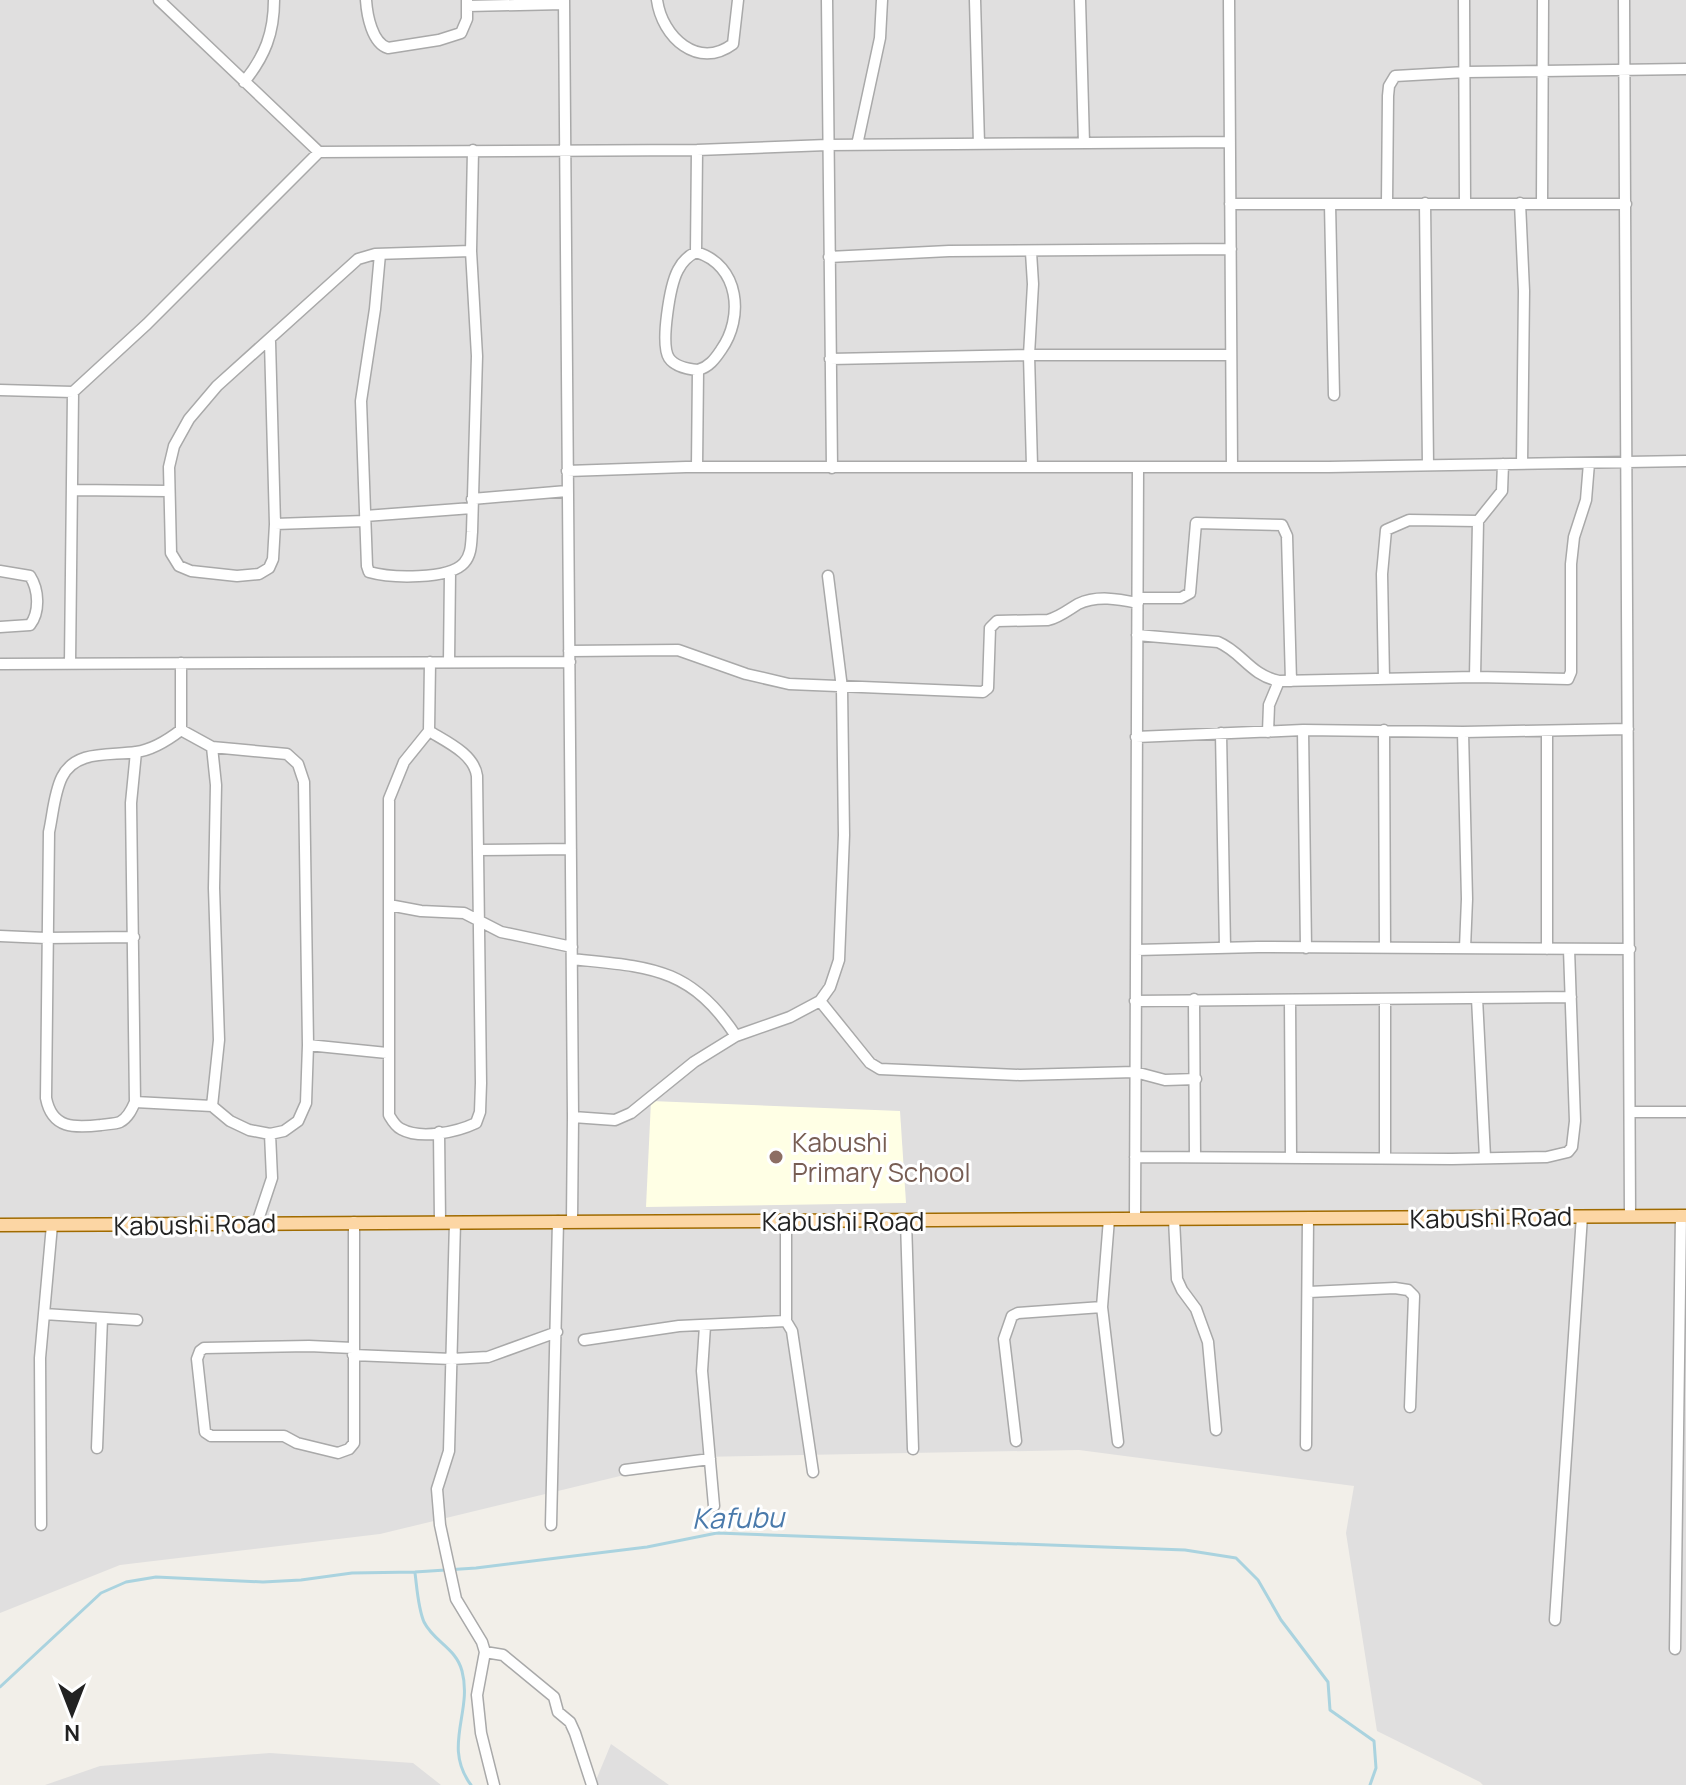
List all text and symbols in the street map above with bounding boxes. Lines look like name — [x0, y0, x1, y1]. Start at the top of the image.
place label: Kabushi Primary School — [792, 1124, 970, 1190]
marker: Kabushi Primary School — [767, 1148, 785, 1166]
street label: Kabushi Road — [1409, 1198, 1573, 1236]
street label: Kabushi Road — [762, 1203, 924, 1239]
street label: Kabushi Road — [113, 1205, 277, 1243]
water label: Kafubu — [692, 1497, 787, 1537]
north arrow — [32, 1673, 112, 1753]
text: N — [64, 1718, 80, 1748]

